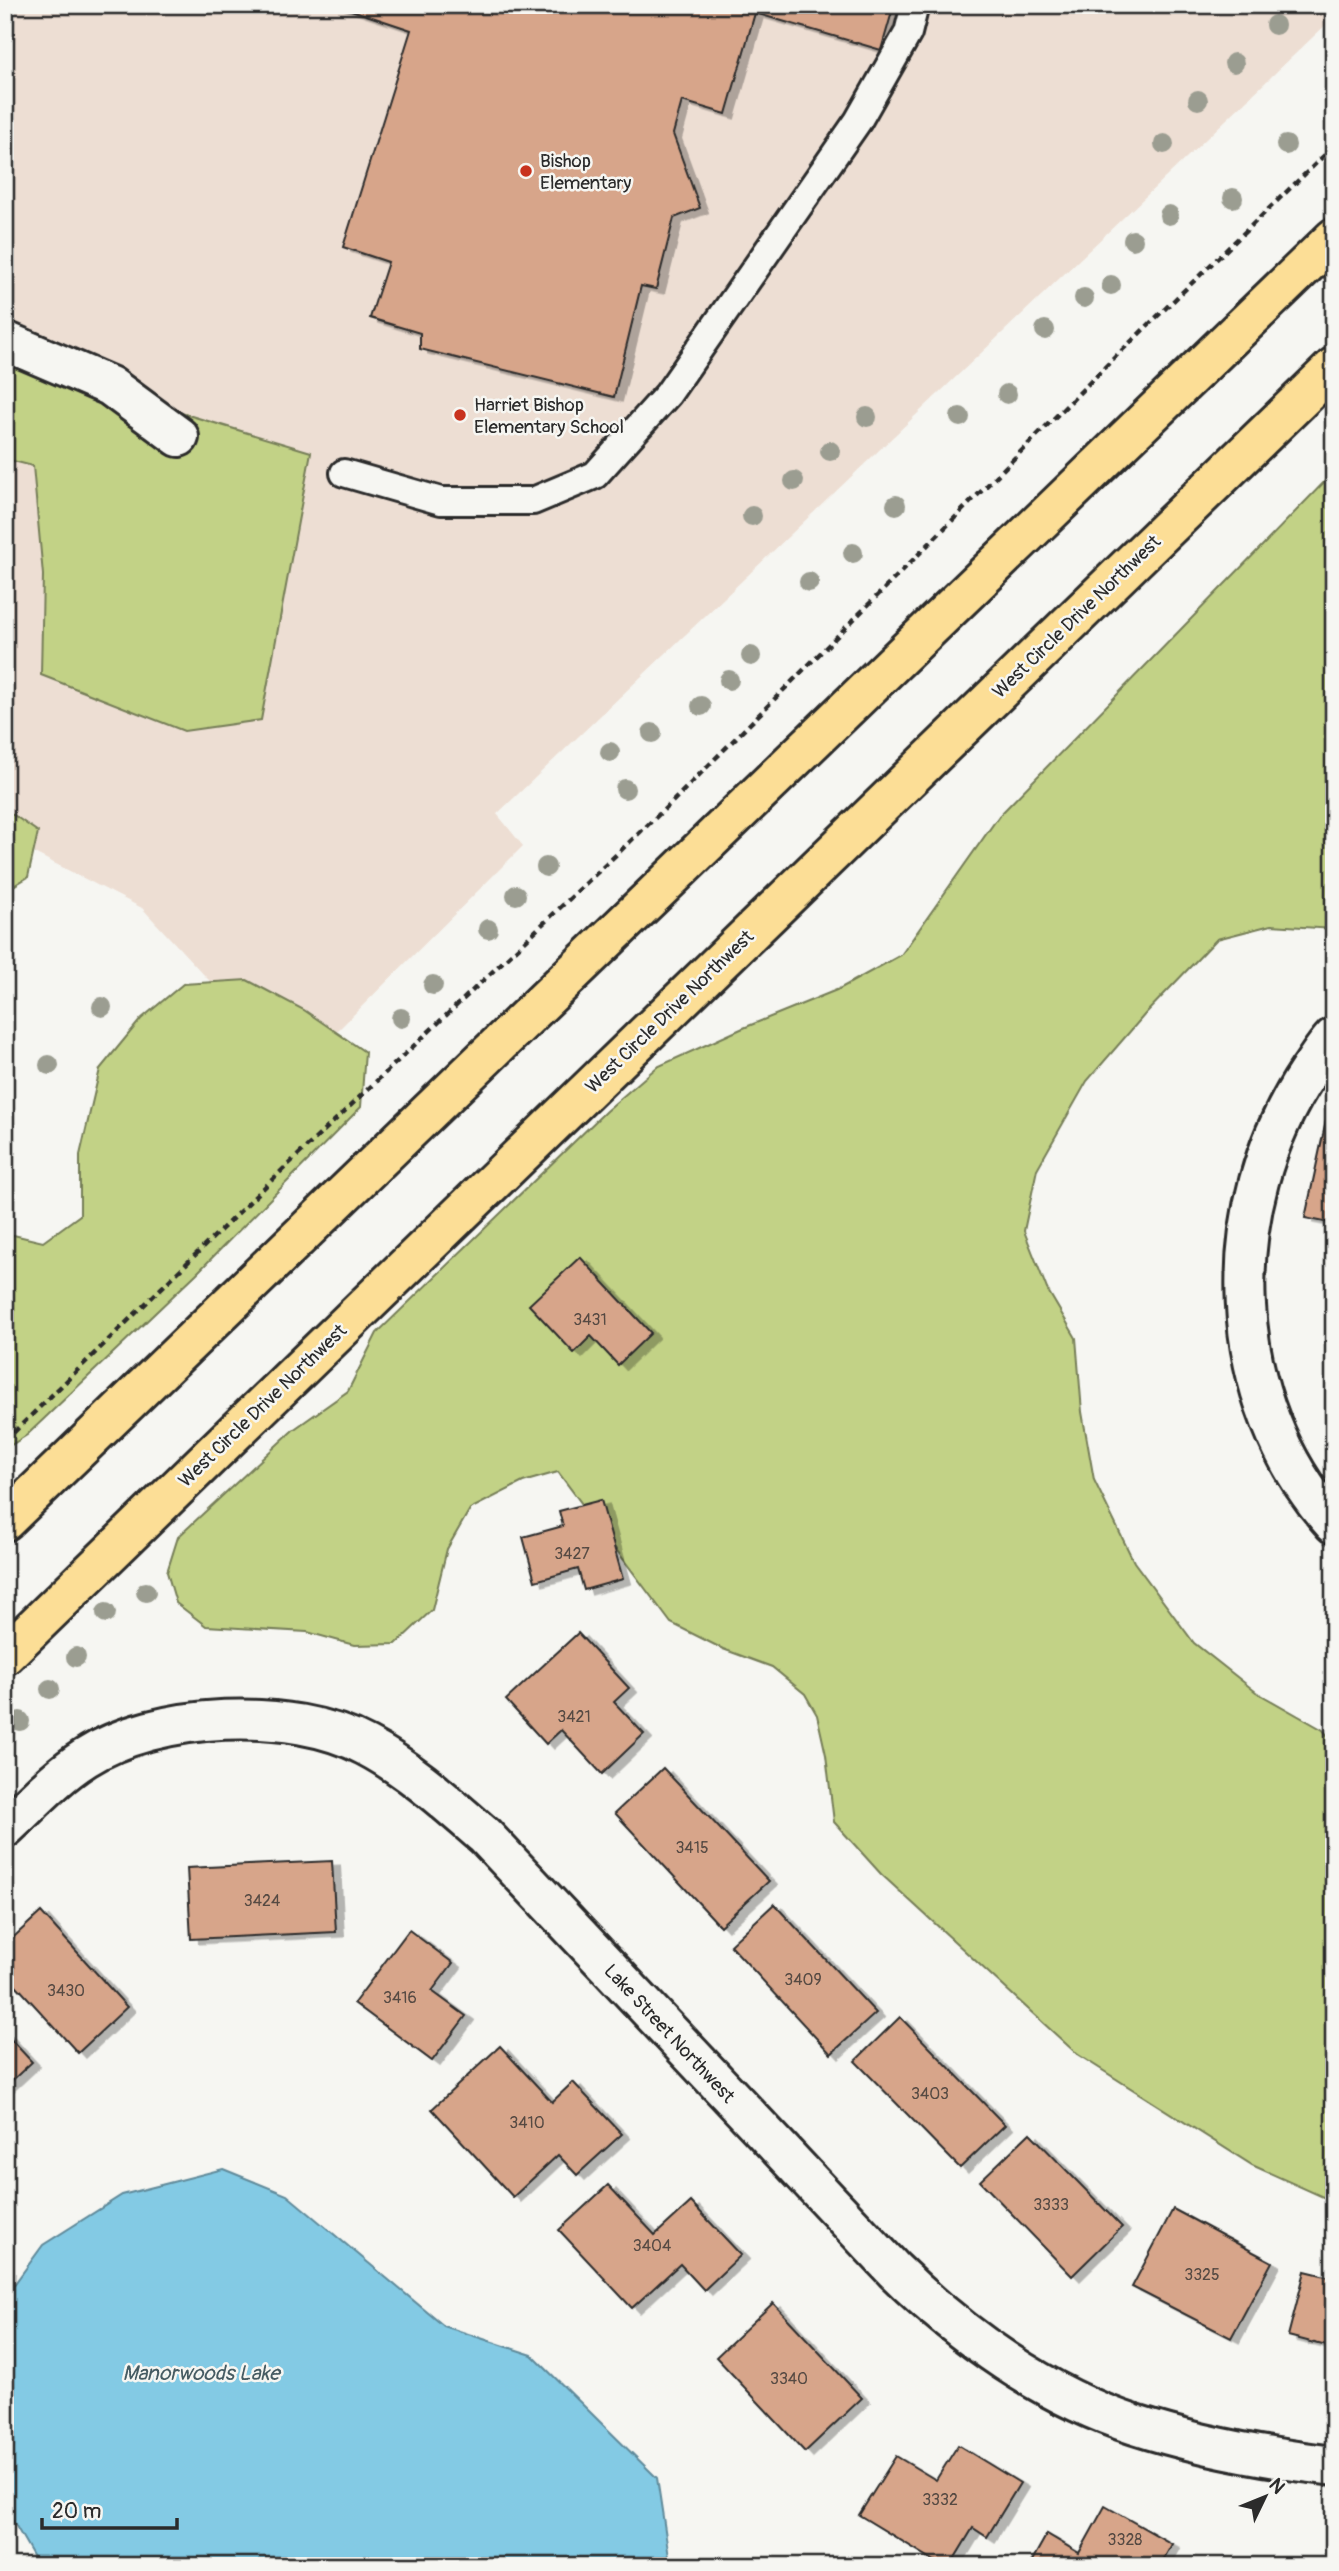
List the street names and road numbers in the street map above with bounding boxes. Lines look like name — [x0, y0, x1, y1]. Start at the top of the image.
street label: West Circle Drive Northwest — [987, 530, 1166, 703]
street label: West Circle Drive Northwest — [580, 925, 759, 1098]
street label: West Circle Drive Northwest — [173, 1319, 352, 1492]
street label: Lake Street Northwest — [599, 1959, 740, 2108]

